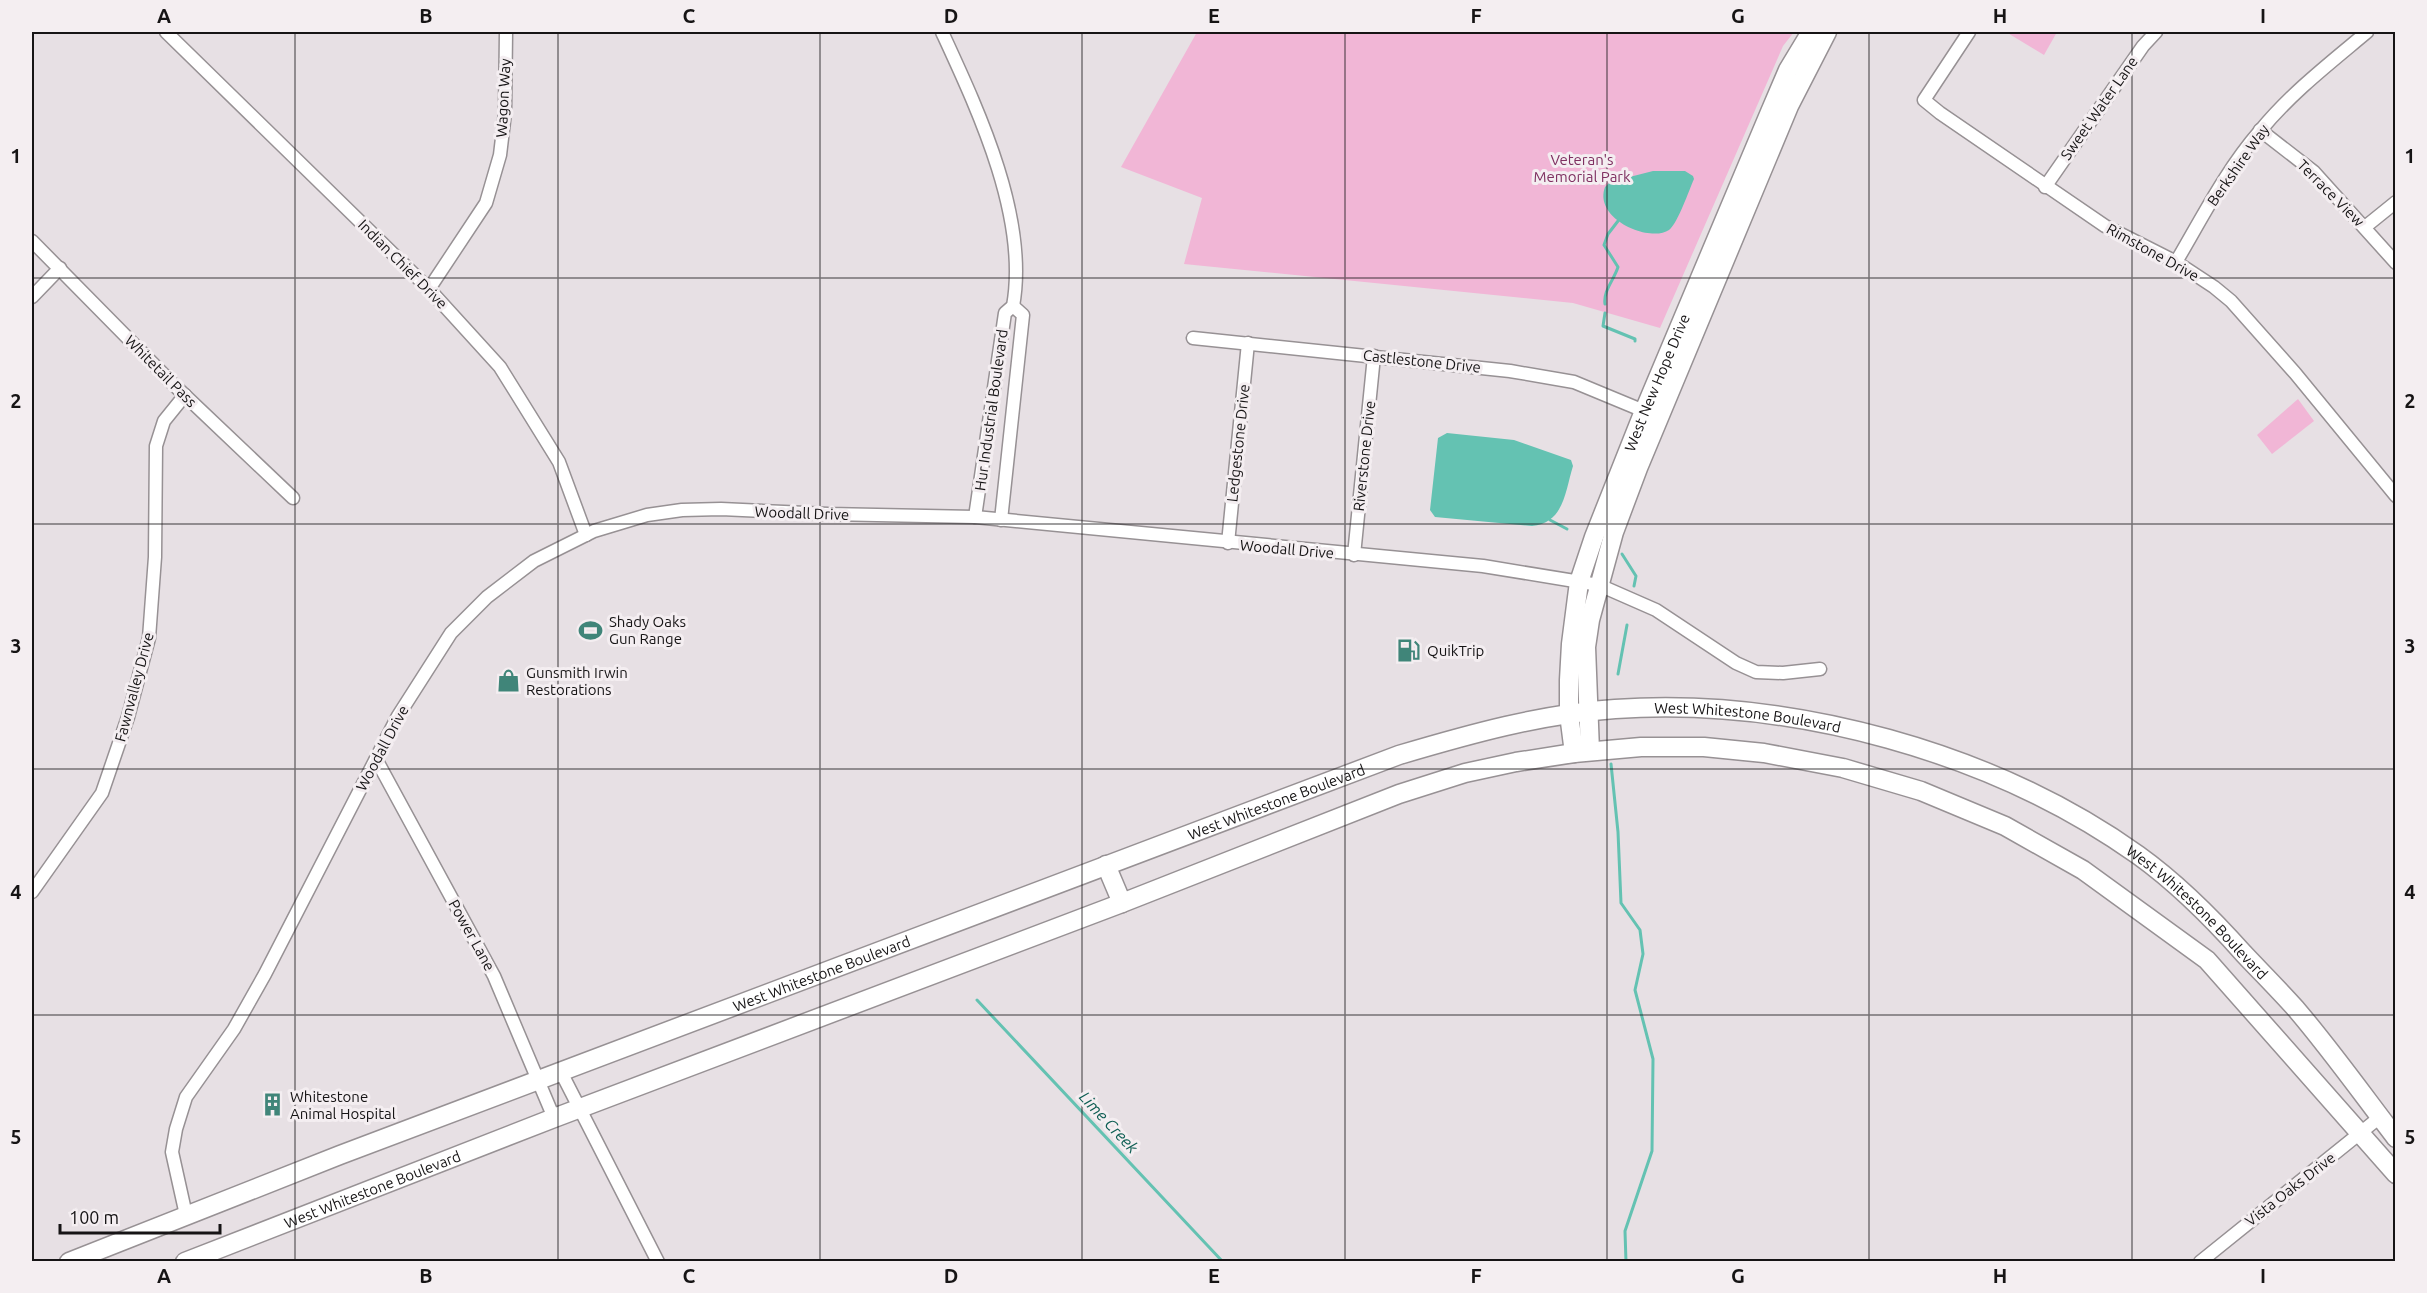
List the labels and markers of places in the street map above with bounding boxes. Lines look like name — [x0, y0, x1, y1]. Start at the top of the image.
place label: Shady Oaks Gun Range — [609, 613, 686, 647]
sports icon: Shady Oaks Gun Range — [578, 617, 604, 643]
fuel station icon: QuikTrip — [1396, 637, 1422, 663]
place label: QuikTrip — [1427, 642, 1484, 659]
place label: Gunsmith Irwin Restorations — [526, 664, 628, 698]
shop icon: Gunsmith Irwin Restorations — [495, 668, 521, 694]
place label: Whitestone Animal Hospital — [290, 1088, 396, 1122]
building icon: Whitestone Animal Hospital — [259, 1092, 285, 1118]

